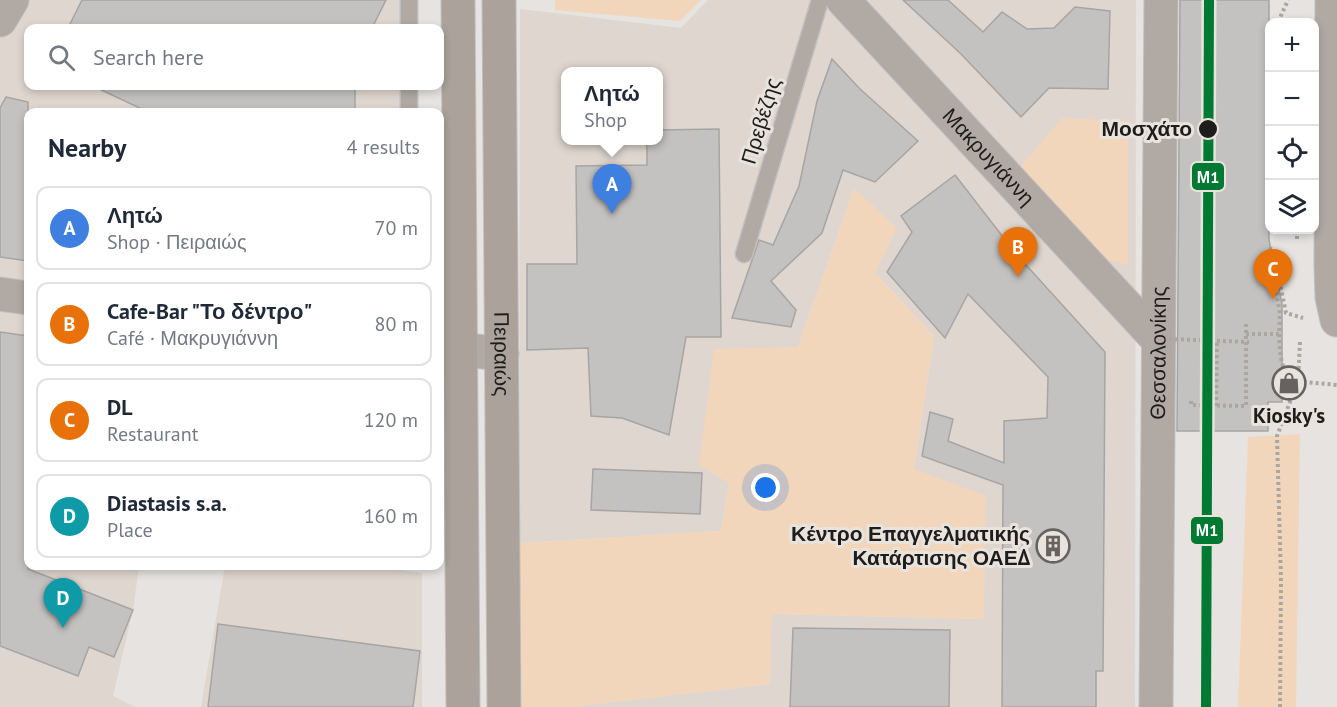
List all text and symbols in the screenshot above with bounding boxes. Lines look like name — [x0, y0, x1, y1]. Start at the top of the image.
map controls — [1265, 18, 1319, 234]
button: + — [1265, 18, 1319, 72]
search box — [24, 24, 444, 90]
icon: search — [45, 41, 78, 74]
text: Search here — [93, 43, 204, 71]
popup — [561, 67, 663, 145]
button: − — [1265, 72, 1319, 126]
street label: Πρεβέζης — [735, 75, 786, 167]
text: Λητώ — [584, 79, 640, 107]
street label: Μακρυγιάννη — [937, 102, 1041, 211]
text: Shop — [584, 107, 627, 133]
place label: Μοσχάτο — [1101, 115, 1192, 142]
marker: Μοσχάτο — [1197, 118, 1219, 140]
button: locate — [1265, 126, 1319, 180]
text: Nearby — [48, 131, 126, 164]
text: 4 results — [347, 134, 420, 160]
line badge: Μ1 — [1191, 162, 1225, 191]
pin: A — [592, 164, 632, 214]
text: Μ1 — [1197, 167, 1219, 187]
button: layers — [1265, 180, 1319, 234]
text: Λητώ — [107, 201, 163, 229]
text: A — [63, 215, 76, 241]
text: 70 m — [375, 215, 418, 241]
pin: B — [998, 228, 1038, 277]
text: Shop · Πειραιώς — [107, 229, 247, 255]
pin: C — [1254, 250, 1292, 299]
street label: Θεσσαλονίκης — [1144, 286, 1172, 420]
text: Cafe-Bar "Το δέντρο" — [107, 297, 312, 325]
text: B — [64, 311, 75, 337]
text: 80 m — [375, 311, 418, 337]
street label: Πειραιώς — [488, 312, 516, 396]
text: Café · Μακρυγιάννη — [107, 325, 278, 351]
shop icon: Kiosky's — [1271, 365, 1307, 401]
text: DL — [107, 393, 133, 421]
place label: Kiosky's — [1253, 402, 1325, 429]
text: C — [64, 407, 75, 433]
text: 120 m — [364, 407, 418, 433]
text: Restaurant — [107, 421, 198, 447]
your location — [751, 473, 780, 502]
text: Diastasis s.a. — [107, 489, 227, 517]
text: D — [63, 503, 76, 529]
text: 160 m — [364, 503, 418, 529]
line badge: Μ1 — [1190, 516, 1224, 545]
text: Place — [107, 517, 153, 543]
place label: Κέντρο Επαγγελματικής Κατάρτισης ΟΑΕΔ — [791, 520, 1031, 571]
text: Μ1 — [1196, 520, 1218, 540]
building icon: Κέντρο Επαγγελματικής Κατάρτισης ΟΑΕΔ — [1035, 528, 1071, 564]
pin: D — [44, 578, 82, 628]

